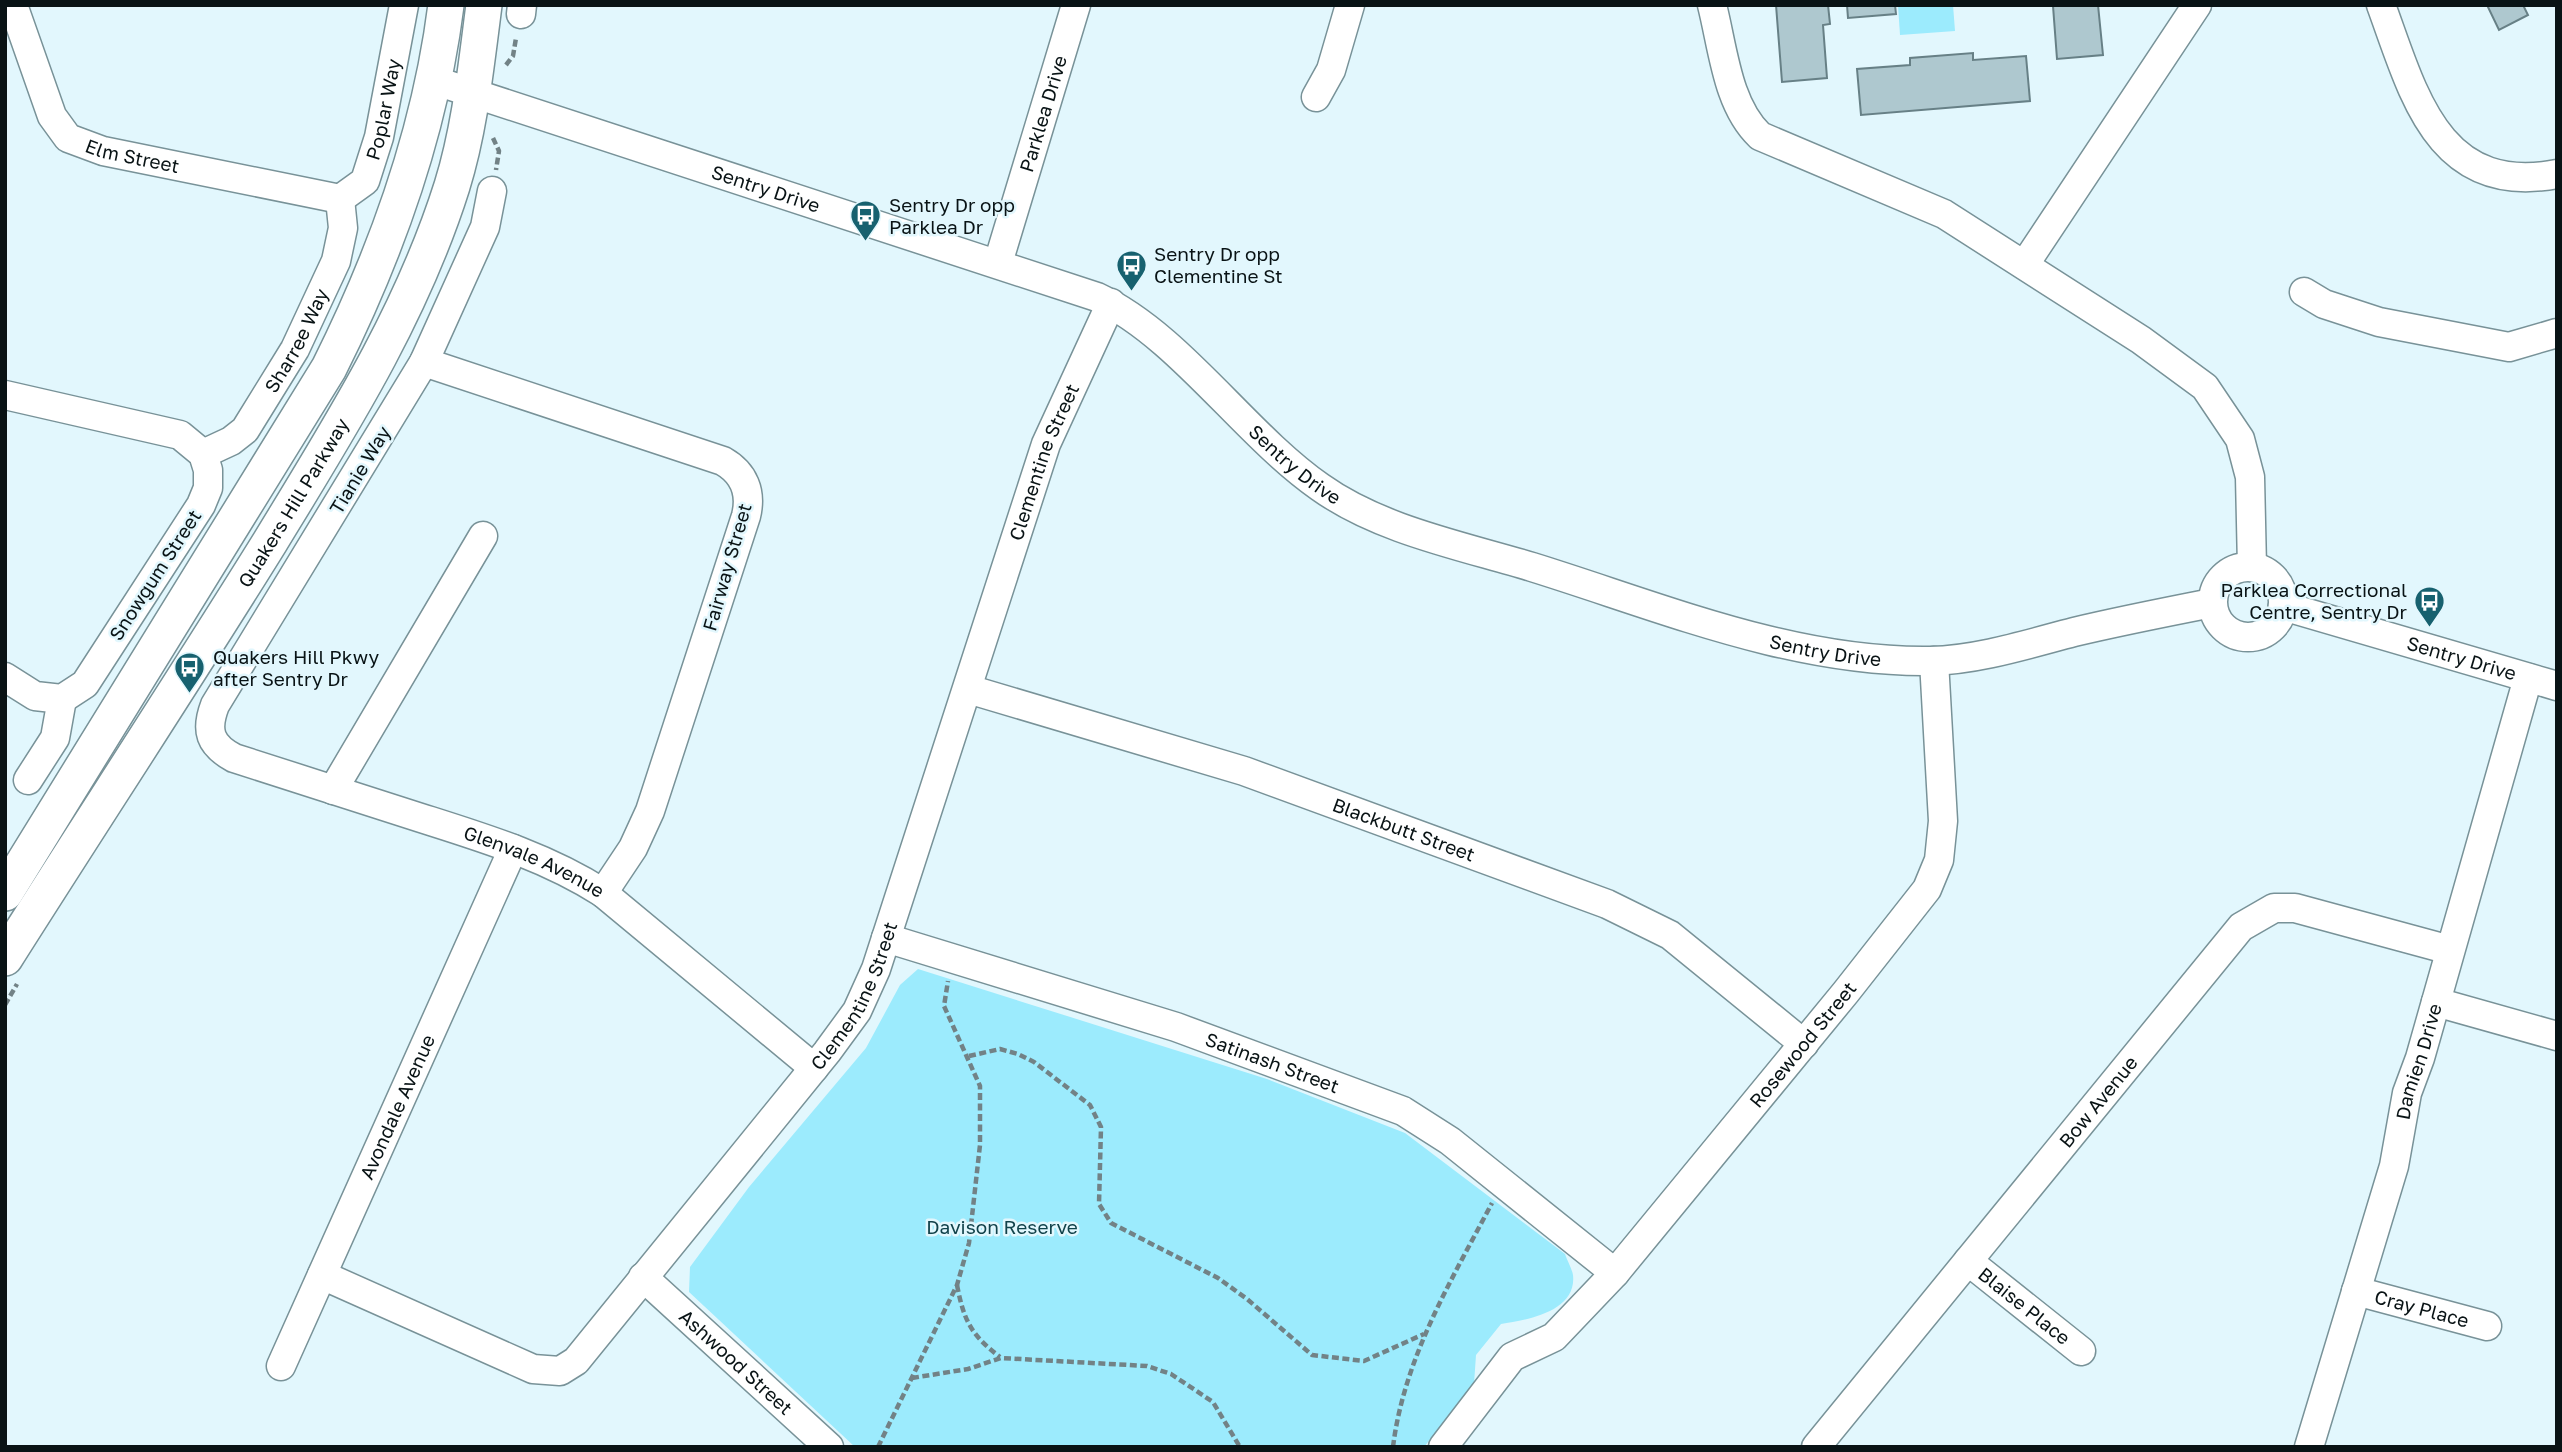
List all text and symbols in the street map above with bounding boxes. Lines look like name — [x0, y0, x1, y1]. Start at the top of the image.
street label: Parklea Drive — [1014, 52, 1071, 175]
street label: Poplar Way — [360, 56, 405, 163]
street label: Elm Street — [82, 133, 181, 177]
street label: Sentry Drive — [709, 160, 823, 217]
place label: Sentry Dr opp Parklea Dr — [889, 193, 1015, 238]
bus stop icon: Sentry Dr opp Parklea Dr — [849, 199, 883, 243]
place label: Sentry Dr opp Clementine St — [1154, 242, 1283, 287]
bus stop icon: Sentry Dr opp Clementine St — [1114, 248, 1148, 292]
street label: Sharree Way — [259, 284, 333, 397]
street label: Clementine Street — [1004, 380, 1083, 543]
street label: Quakers Hill Parkway — [233, 413, 353, 591]
street label: Sentry Drive — [1244, 420, 1345, 509]
street label: Tianie Way — [324, 421, 395, 518]
street label: Fairway Street — [697, 500, 756, 633]
street label: Snowgum Street — [104, 505, 205, 644]
place label: Parklea Correctional Centre, Sentry Dr — [2221, 578, 2408, 623]
bus stop icon: Parklea Correctional Centre, Sentry Dr — [2413, 584, 2447, 628]
street label: Sentry Drive — [1767, 629, 1882, 670]
street label: Sentry Drive — [2404, 631, 2519, 685]
place label: Quakers Hill Pkwy after Sentry Dr — [213, 645, 379, 690]
bus stop icon: Quakers Hill Pkwy after Sentry Dr — [173, 651, 207, 695]
street label: Blackbutt Street — [1330, 792, 1478, 866]
street label: Glenvale Avenue — [461, 820, 609, 902]
street label: Clementine Street — [805, 919, 902, 1074]
street label: Rosewood Street — [1744, 977, 1861, 1112]
street label: Damien Drive — [2390, 1001, 2446, 1122]
street label: Satinash Street — [1202, 1027, 1342, 1097]
street label: Avondale Avenue — [354, 1031, 439, 1183]
street label: Bow Avenue — [2054, 1051, 2142, 1152]
park label: Davison Reserve — [926, 1215, 1078, 1238]
street label: Blaise Place — [1974, 1262, 2075, 1349]
street label: Cray Place — [2372, 1284, 2471, 1332]
street label: Ashwood Street — [675, 1304, 798, 1419]

